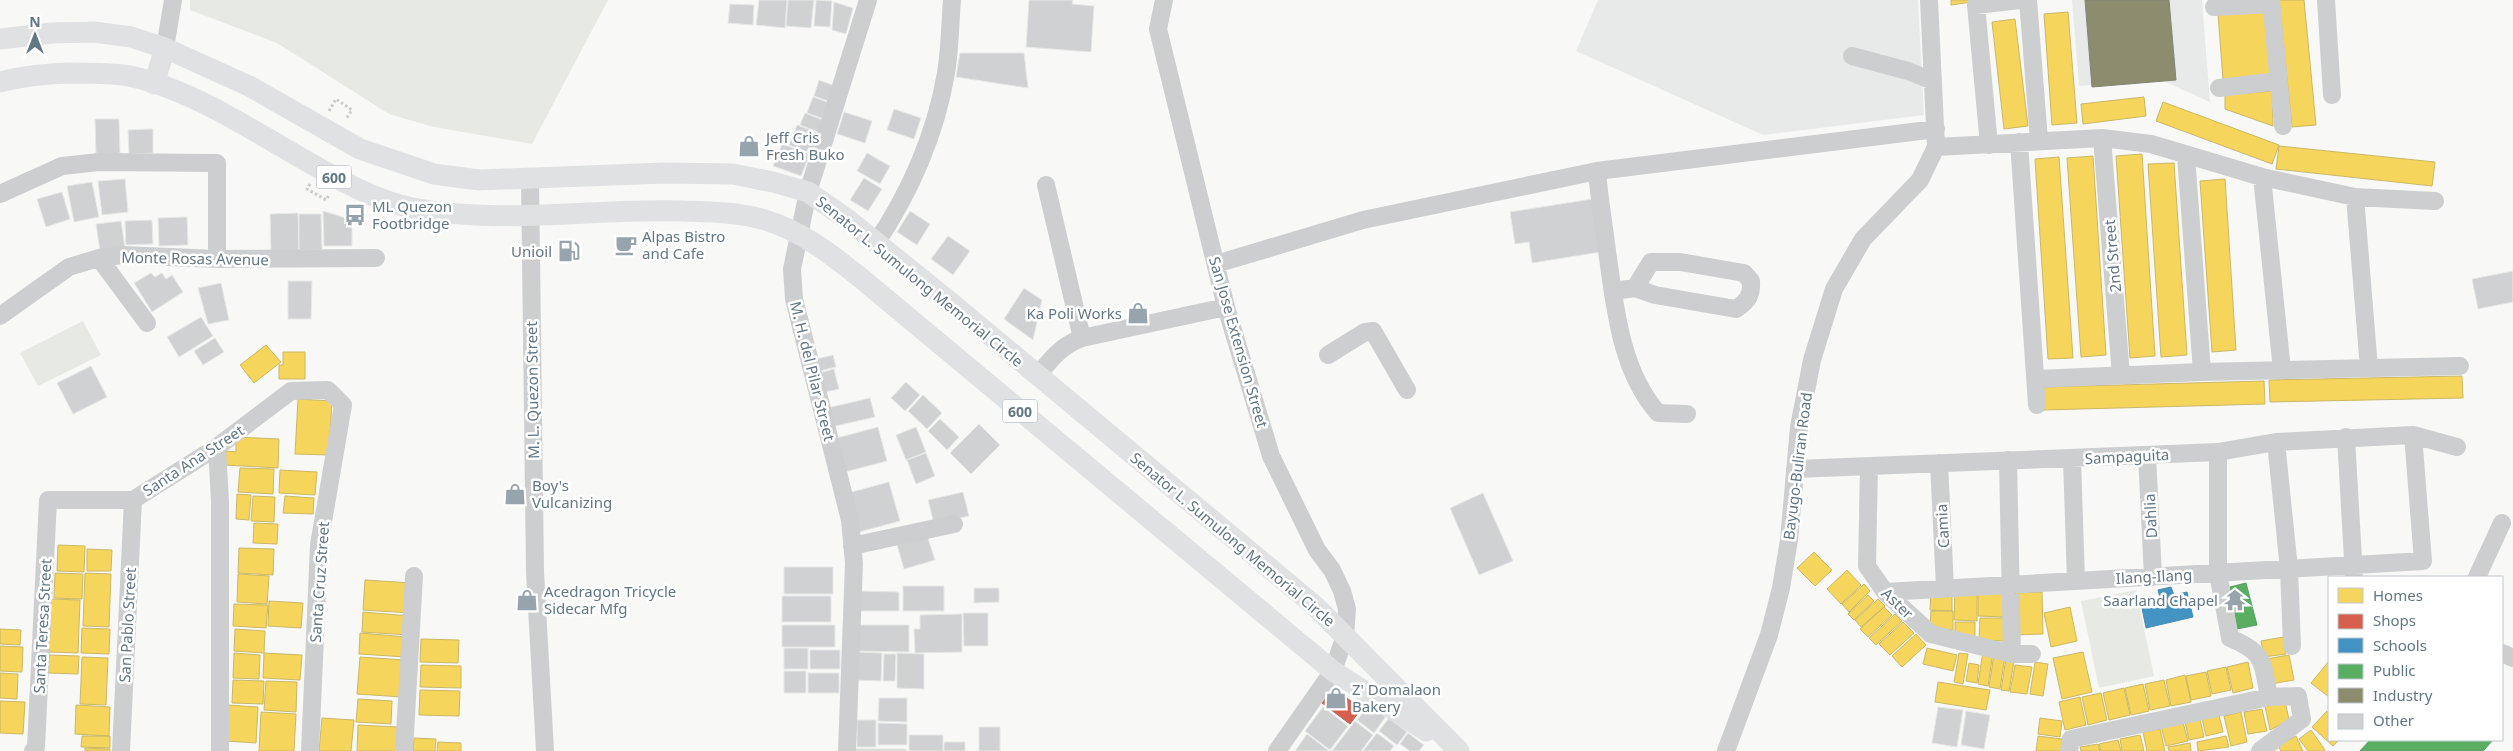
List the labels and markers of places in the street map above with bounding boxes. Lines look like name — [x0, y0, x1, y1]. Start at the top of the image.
place label: Jeff Cris Fresh Buko — [764, 127, 845, 164]
shop icon: Jeff Cris Fresh Buko — [736, 133, 762, 159]
place label: ML Quezon Footbridge — [372, 196, 452, 233]
bus stop icon: ML Quezon Footbridge — [342, 202, 368, 228]
place label: Alpas Bistro and Cafe — [642, 226, 725, 263]
cafe icon: Alpas Bistro and Cafe — [613, 232, 639, 258]
fuel station icon: Unioil — [556, 238, 582, 264]
place label: Unioil — [511, 241, 552, 261]
shop icon: Ka Poli Works — [1125, 300, 1151, 326]
place label: Ka Poli Works — [1026, 303, 1122, 323]
place label: Boy's Vulcanizing — [532, 475, 612, 512]
shop icon: Boy's Vulcanizing — [502, 481, 528, 507]
place label: Acedragon Tricycle Sidecar Mfg — [544, 581, 676, 618]
shop icon: Acedragon Tricycle Sidecar Mfg — [514, 587, 540, 613]
temple icon: Saarland Chapel — [2222, 587, 2248, 613]
place label: Saarland Chapel — [2103, 590, 2218, 610]
place label: Z' Domalaon Bakery — [1352, 679, 1441, 716]
shop icon: Z' Domalaon Bakery — [1323, 685, 1349, 711]

